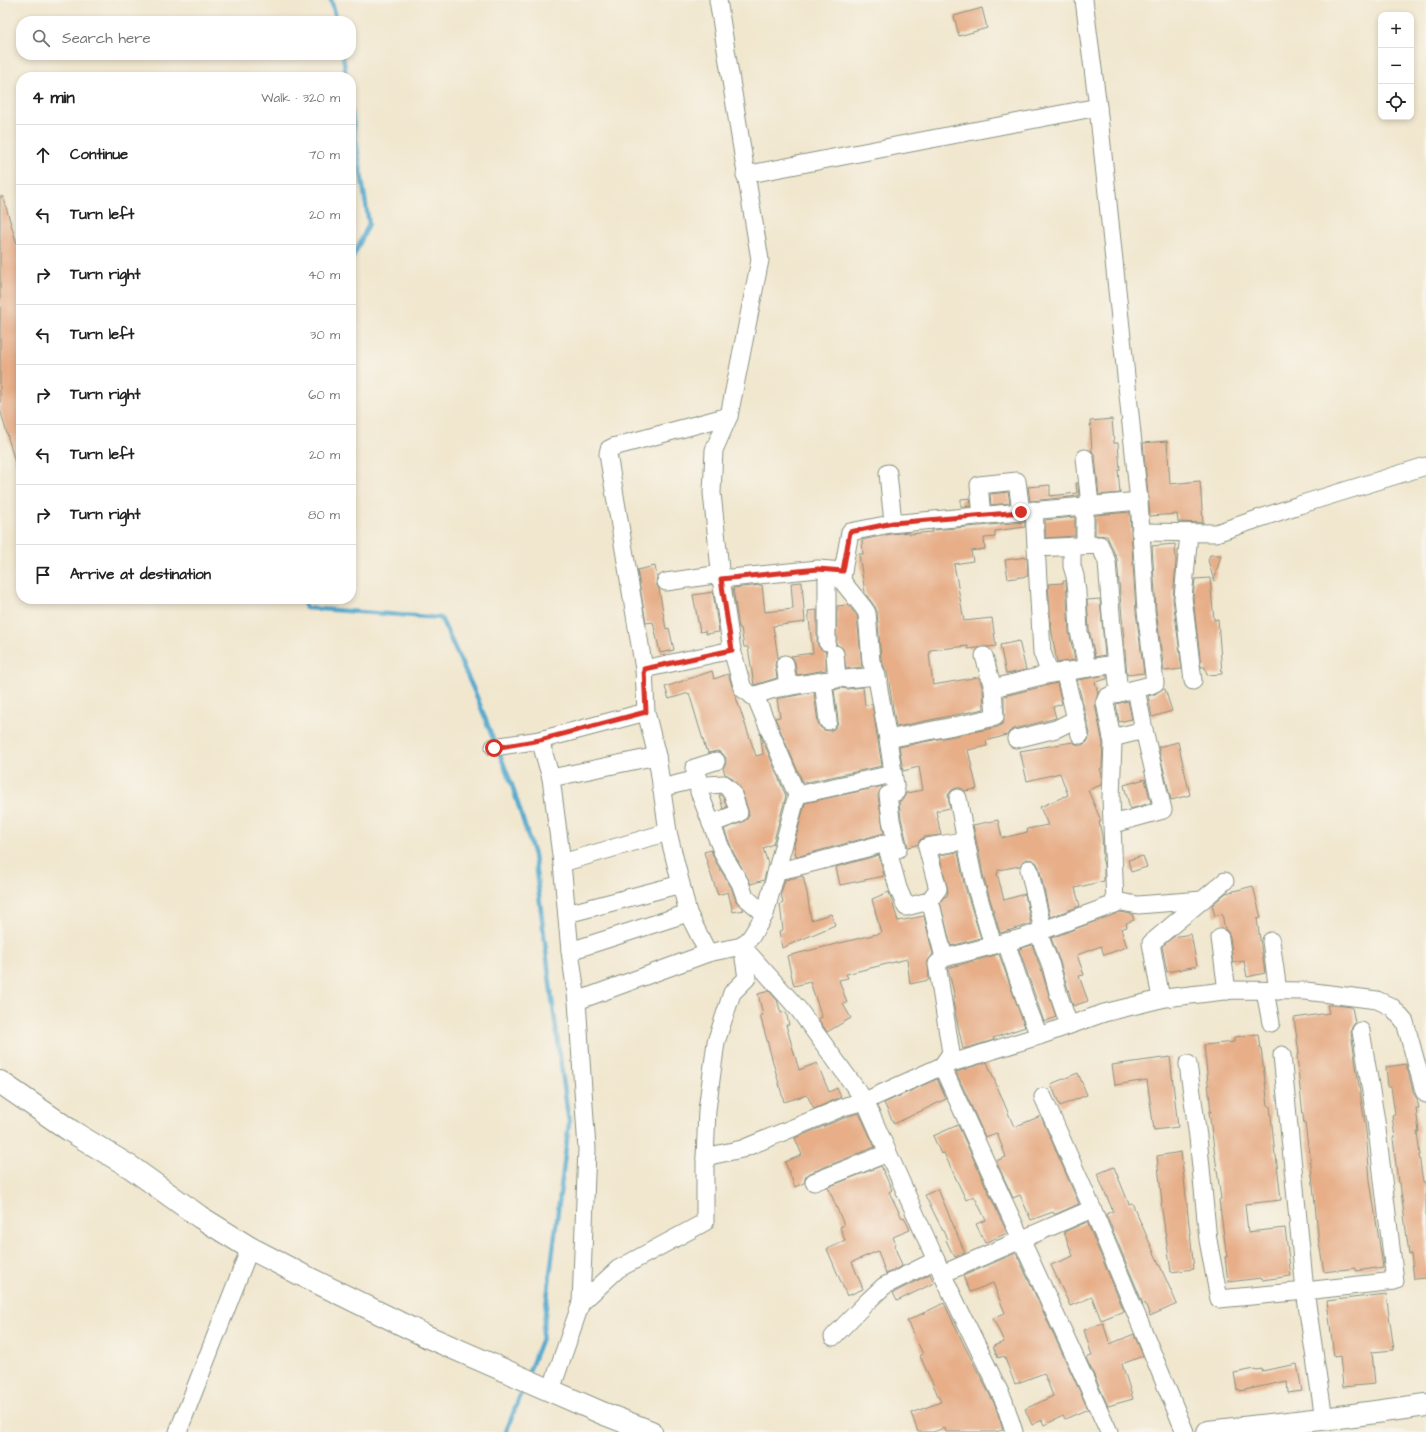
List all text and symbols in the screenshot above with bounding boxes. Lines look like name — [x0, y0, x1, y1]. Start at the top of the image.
map controls — [1378, 12, 1414, 120]
button: + — [1378, 12, 1414, 48]
search box — [16, 16, 356, 60]
icon: search — [30, 27, 52, 49]
text: Search here — [62, 28, 151, 49]
button: − — [1378, 48, 1414, 84]
button: locate — [1378, 84, 1414, 120]
text: 4 min — [32, 86, 75, 110]
text: Walk · 320 m — [261, 89, 340, 107]
icon: ahead — [32, 144, 54, 166]
text: Continue — [70, 144, 128, 165]
text: 70 m — [308, 146, 340, 164]
icon: left — [32, 204, 54, 226]
text: Turn left — [70, 204, 134, 225]
text: 20 m — [309, 206, 340, 224]
icon: right — [32, 264, 54, 286]
text: Turn right — [70, 264, 141, 285]
text: 40 m — [308, 266, 340, 284]
icon: left — [32, 324, 54, 346]
text: Turn left — [70, 324, 134, 345]
text: 30 m — [310, 326, 340, 344]
icon: right — [32, 384, 54, 406]
text: Turn right — [70, 384, 141, 405]
text: 60 m — [308, 386, 340, 404]
icon: left — [32, 444, 54, 466]
text: Turn left — [70, 444, 134, 465]
text: 20 m — [309, 446, 340, 464]
route end — [1012, 503, 1030, 521]
icon: right — [32, 504, 54, 526]
text: Turn right — [70, 504, 141, 525]
text: 80 m — [308, 506, 340, 524]
icon: arrive — [32, 564, 54, 586]
text: Arrive at destination — [70, 564, 211, 585]
route start — [485, 739, 503, 757]

